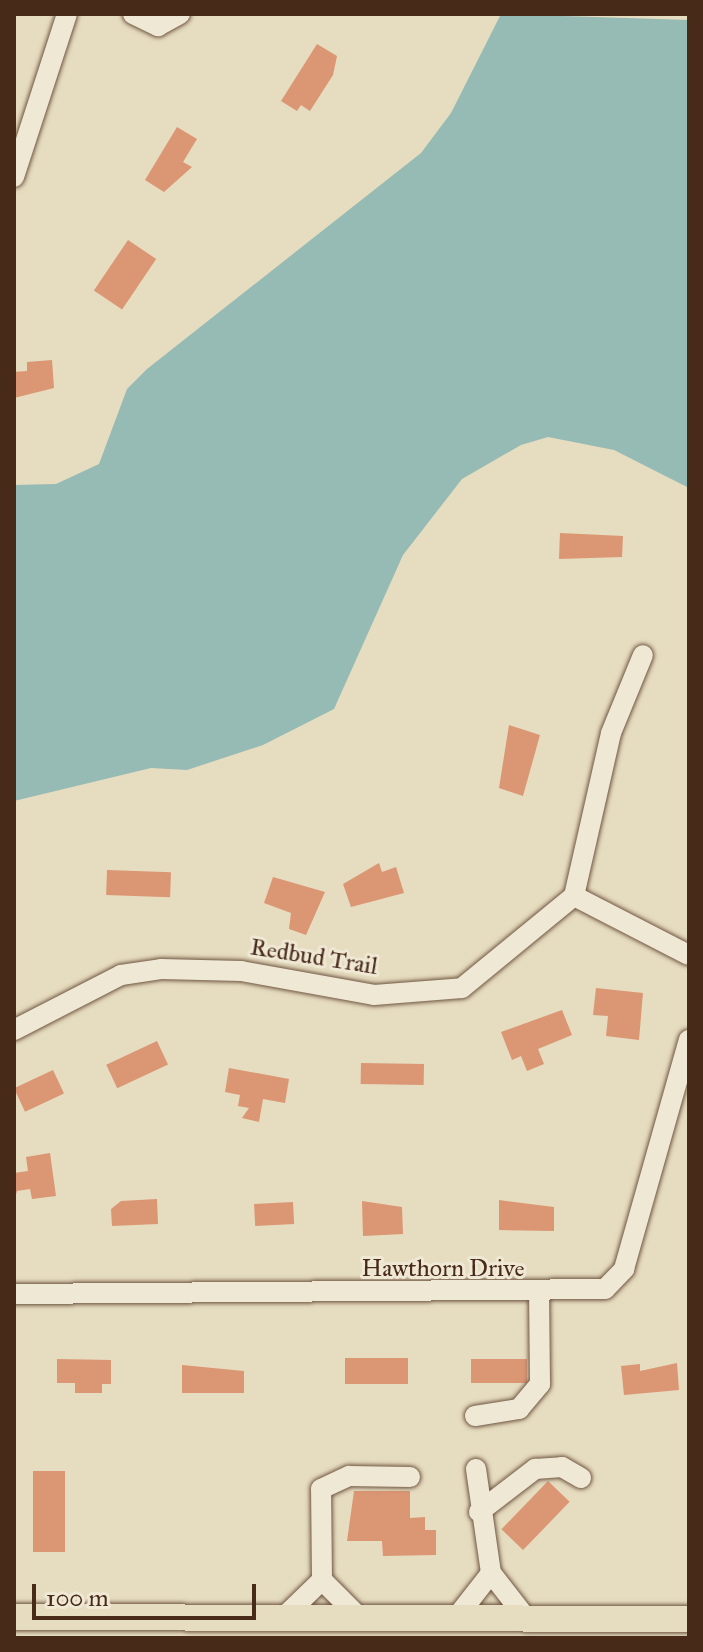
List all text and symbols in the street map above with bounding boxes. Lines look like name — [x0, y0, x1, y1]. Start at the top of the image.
street label: Redbud Trail — [248, 933, 380, 981]
street label: Hawthorn Drive — [361, 1255, 525, 1283]
scale bar — [36, 1568, 260, 1618]
text: 100 m — [46, 1583, 109, 1613]

